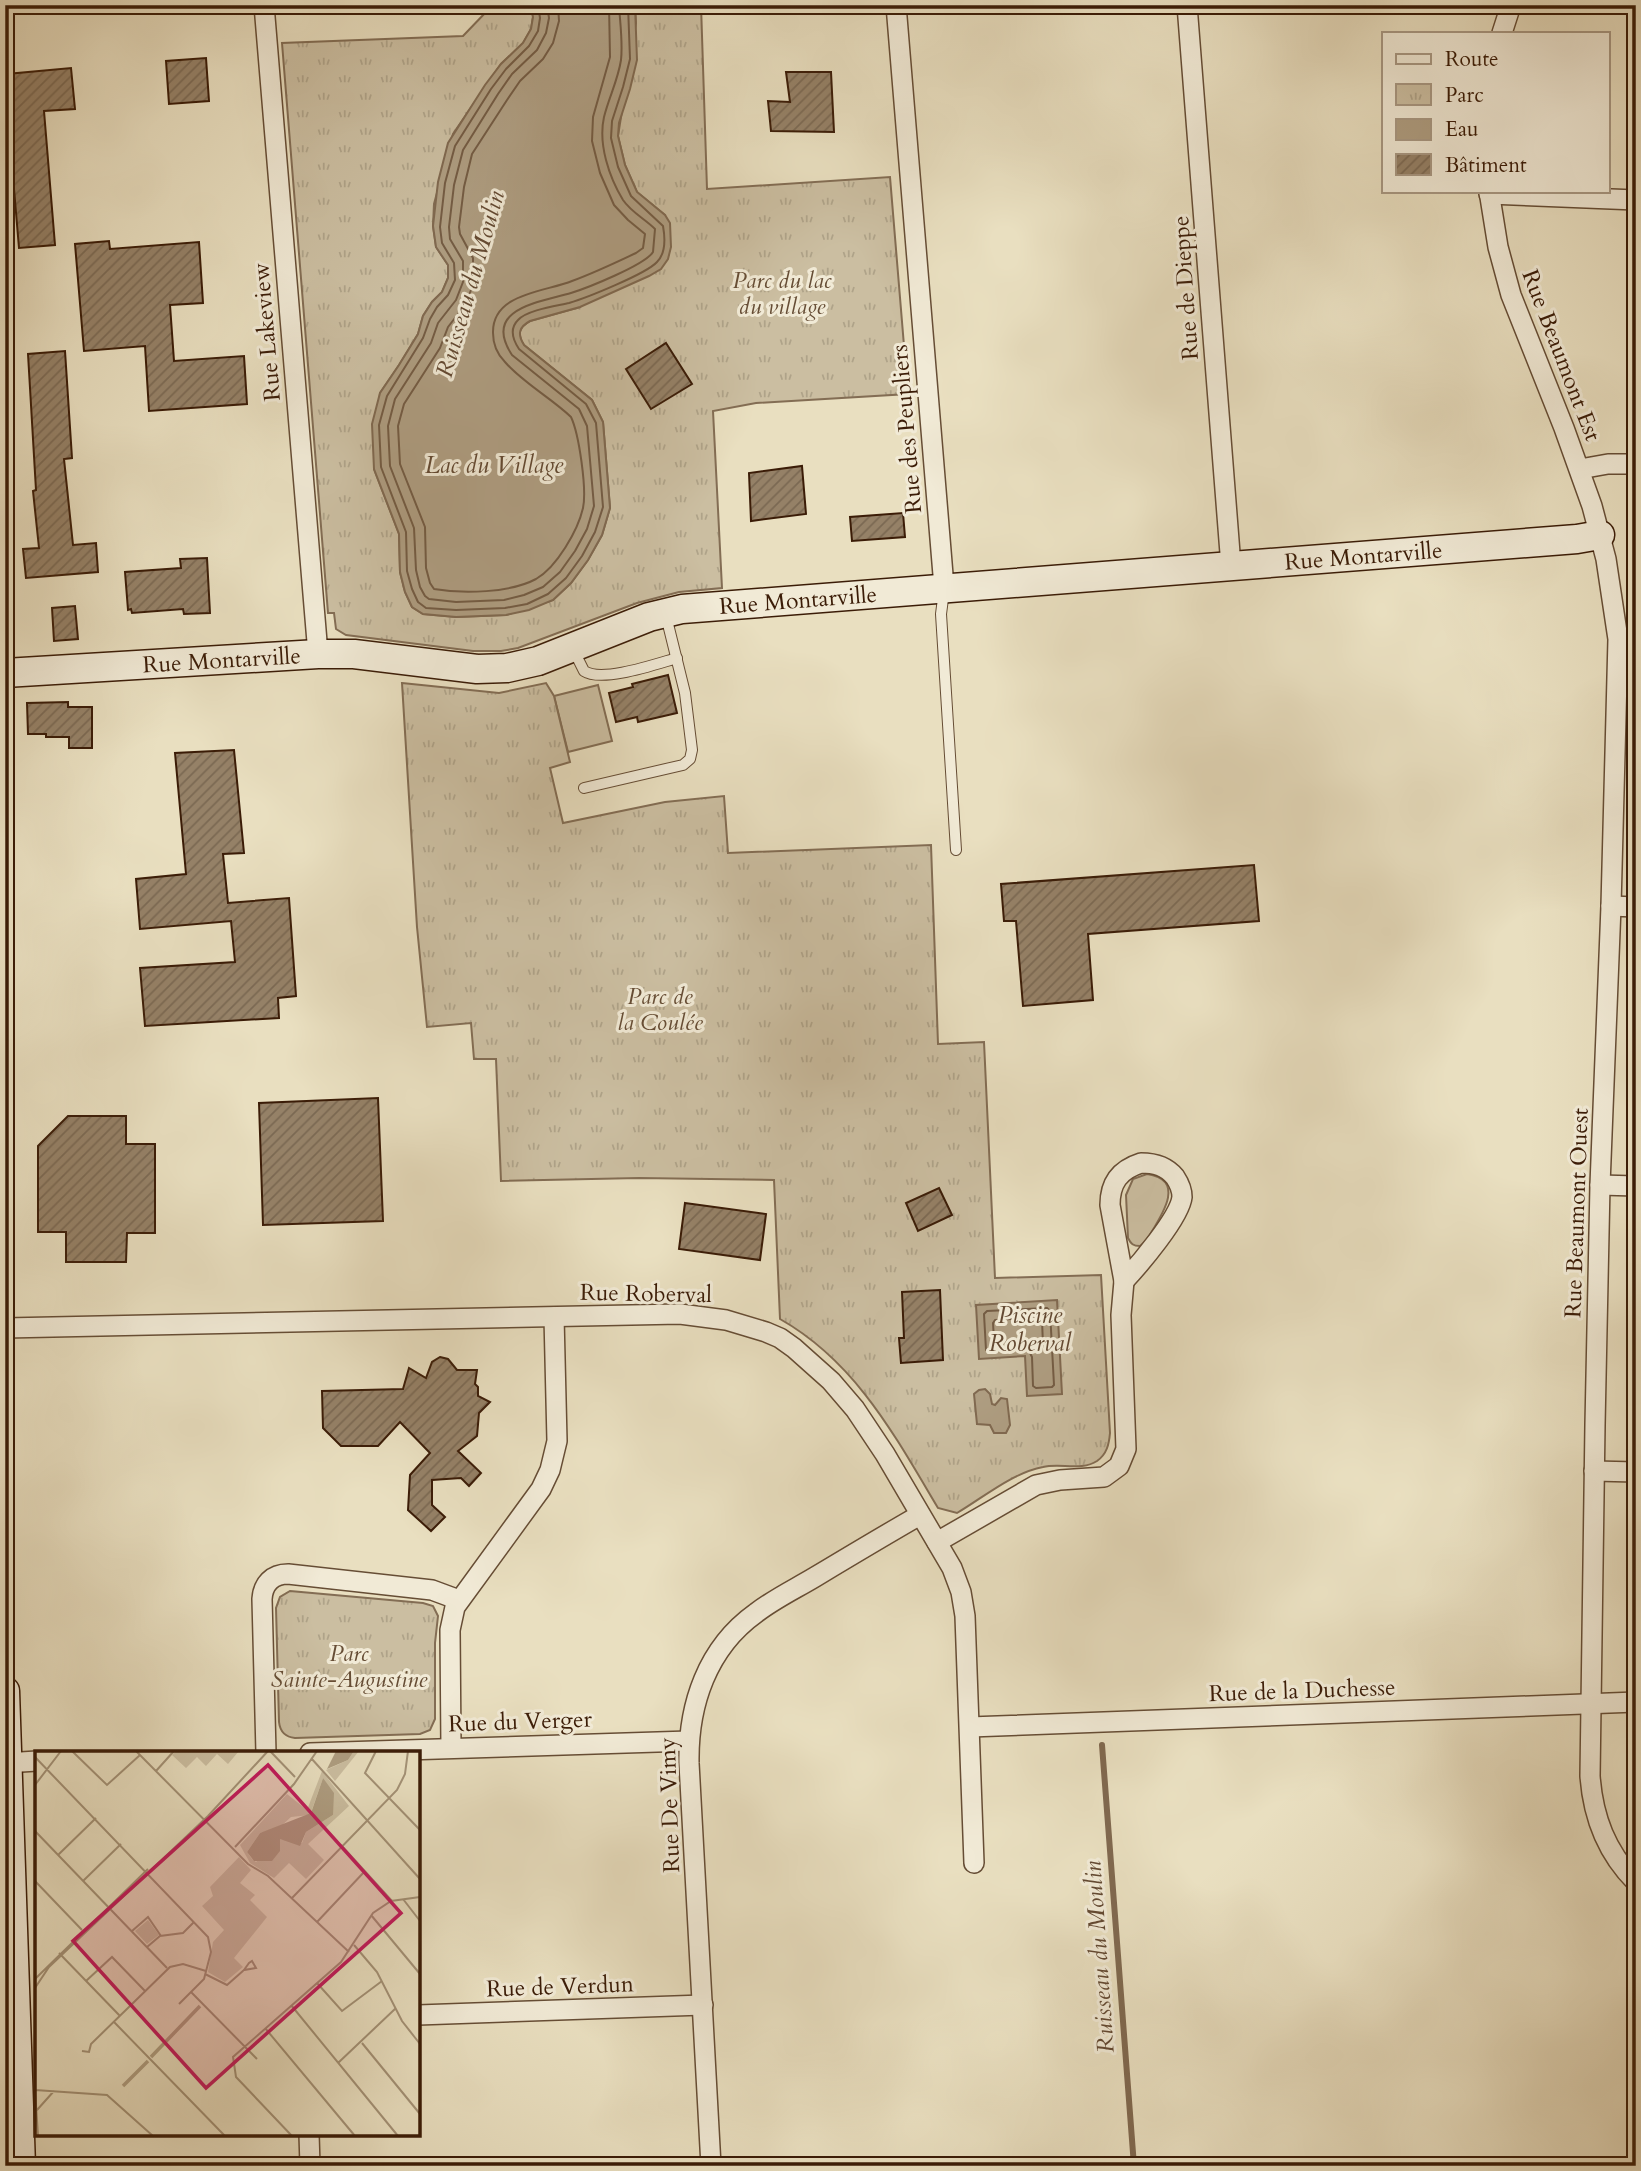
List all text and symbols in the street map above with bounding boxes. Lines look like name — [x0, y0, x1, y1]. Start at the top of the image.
legend — [1382, 32, 1610, 192]
text: Route — [1445, 45, 1499, 74]
text: Parc — [1445, 81, 1484, 110]
text: Eau — [1445, 115, 1479, 144]
text: Bâtiment — [1445, 151, 1527, 180]
water label: Ruisseau du Moulin — [428, 187, 513, 381]
street label: Rue de Dieppe — [1165, 215, 1206, 361]
street label: Rue Lakeview — [245, 261, 288, 402]
park label: Parc du lac du village — [732, 265, 832, 322]
street label: Rue Beaumont Est — [1515, 265, 1609, 445]
street label: Rue des Peupliers — [884, 343, 929, 515]
water label: Lac du Village — [425, 449, 564, 482]
street label: Rue Montarville — [1283, 535, 1443, 578]
street label: Rue Montarville — [718, 579, 878, 622]
street label: Rue Montarville — [142, 640, 302, 681]
park label: Parc de la Coulée — [617, 981, 703, 1038]
street label: Rue Beaumont Ouest — [1557, 1107, 1596, 1319]
street label: Rue Roberval — [580, 1277, 712, 1310]
water label: Piscine Roberval — [989, 1299, 1073, 1360]
park label: Parc Sainte-Augustine — [271, 1638, 427, 1695]
street label: Rue de la Duchesse — [1208, 1672, 1396, 1709]
street label: Rue du Verger — [448, 1703, 593, 1739]
street label: Rue De Vimy — [652, 1737, 687, 1873]
inset map — [35, 1751, 420, 2136]
water label: Ruisseau du Moulin — [1076, 1859, 1123, 2054]
street label: Rue de Verdun — [486, 1968, 634, 2005]

